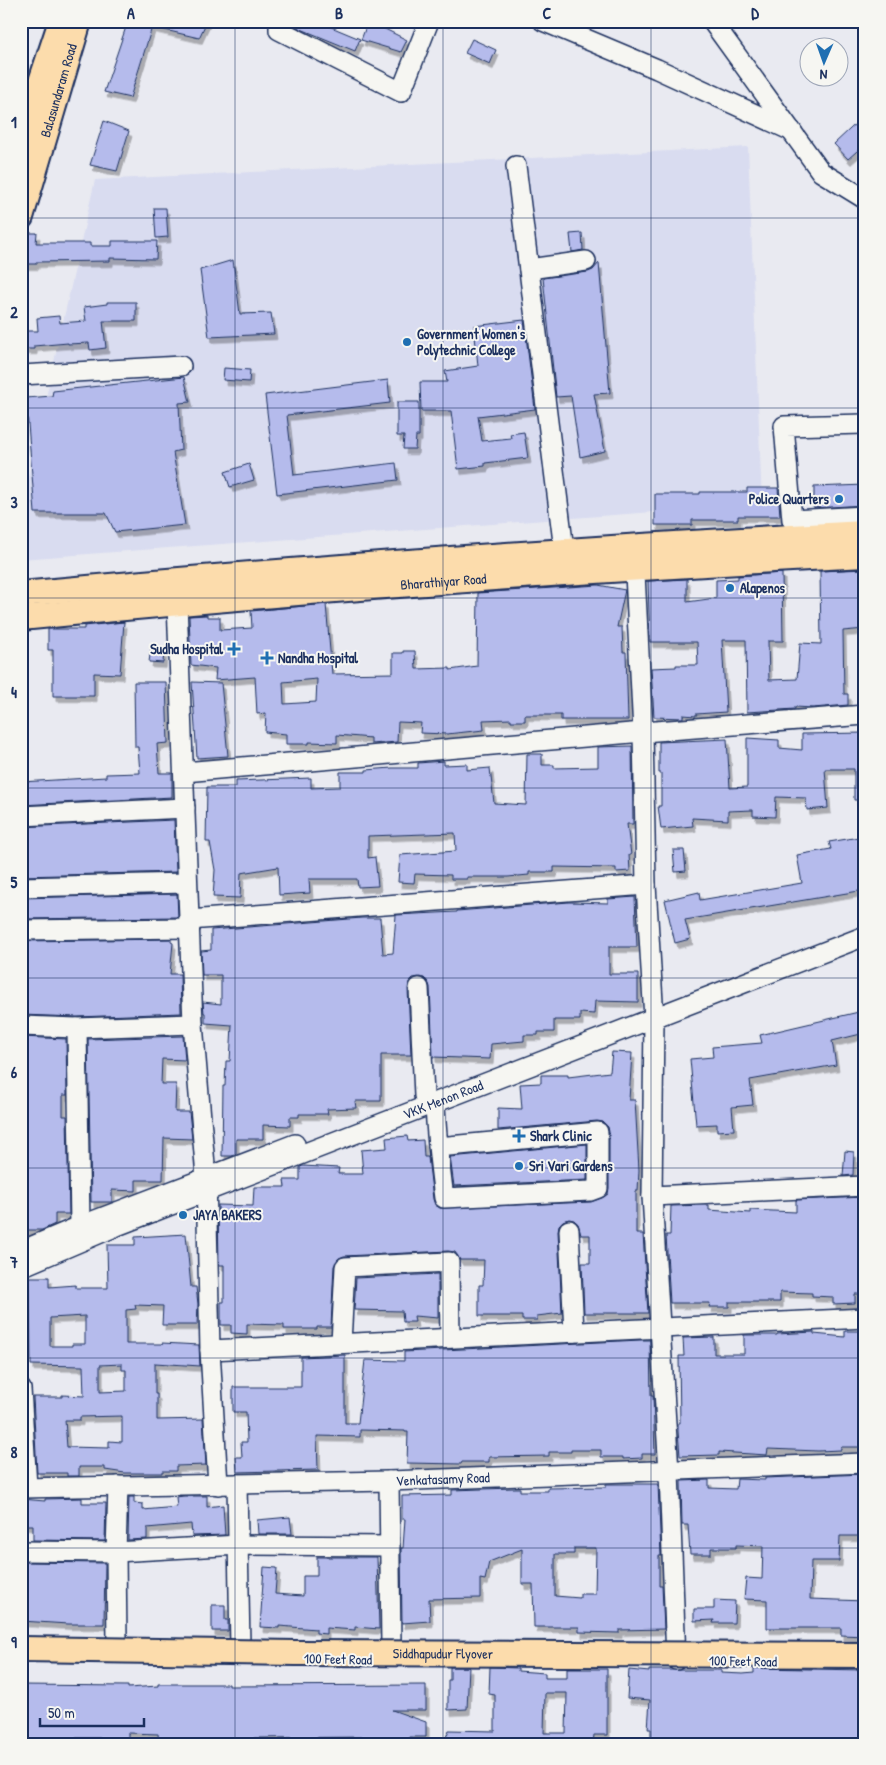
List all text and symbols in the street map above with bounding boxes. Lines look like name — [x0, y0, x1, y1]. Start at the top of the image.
text: A — [127, 2, 135, 24]
text: B — [335, 2, 343, 24]
text: C — [543, 2, 552, 24]
text: D — [751, 2, 759, 24]
north arrow — [798, 38, 848, 88]
street label: Balasundaram Road — [35, 41, 81, 139]
text: N — [819, 66, 828, 85]
text: 1 — [11, 111, 17, 133]
text: 2 — [10, 301, 18, 323]
place label: Government Women's Polytechnic College — [417, 324, 526, 361]
marker: Government Women's Polytechnic College — [401, 336, 413, 348]
place label: Police Quarters — [749, 489, 830, 508]
text: 3 — [10, 491, 18, 513]
marker: Police Quarters — [833, 493, 845, 505]
street label: Bharathiyar Road — [400, 568, 488, 594]
place label: Alapenos — [740, 578, 786, 599]
marker: Alapenos — [724, 582, 736, 594]
place label: Sudha Hospital — [150, 639, 223, 660]
marker: Sudha Hospital — [227, 642, 241, 656]
place label: Nandha Hospital — [278, 648, 358, 669]
marker: Nandha Hospital — [260, 651, 274, 665]
text: 4 — [11, 681, 17, 703]
text: 5 — [11, 871, 18, 893]
text: 6 — [11, 1061, 18, 1083]
street label: VKK Menon Road — [400, 1075, 486, 1123]
place label: Shark Clinic — [530, 1126, 592, 1145]
marker: Shark Clinic — [512, 1129, 526, 1143]
place label: Sri Vari Gardens — [529, 1156, 613, 1175]
marker: Sri Vari Gardens — [513, 1160, 525, 1172]
place label: JAYA BAKERS — [193, 1205, 262, 1224]
marker: JAYA BAKERS — [177, 1209, 189, 1221]
text: 7 — [9, 1251, 18, 1273]
text: 8 — [11, 1441, 18, 1463]
street label: Venkatasamy Road — [396, 1467, 491, 1490]
text: 9 — [11, 1631, 17, 1653]
street label: Siddhapudur Flyover — [393, 1643, 494, 1664]
street label: 100 Feet Road — [304, 1648, 373, 1669]
street label: 100 Feet Road — [709, 1650, 778, 1671]
scale bar — [40, 1695, 144, 1727]
text: 50 m — [48, 1702, 75, 1723]

